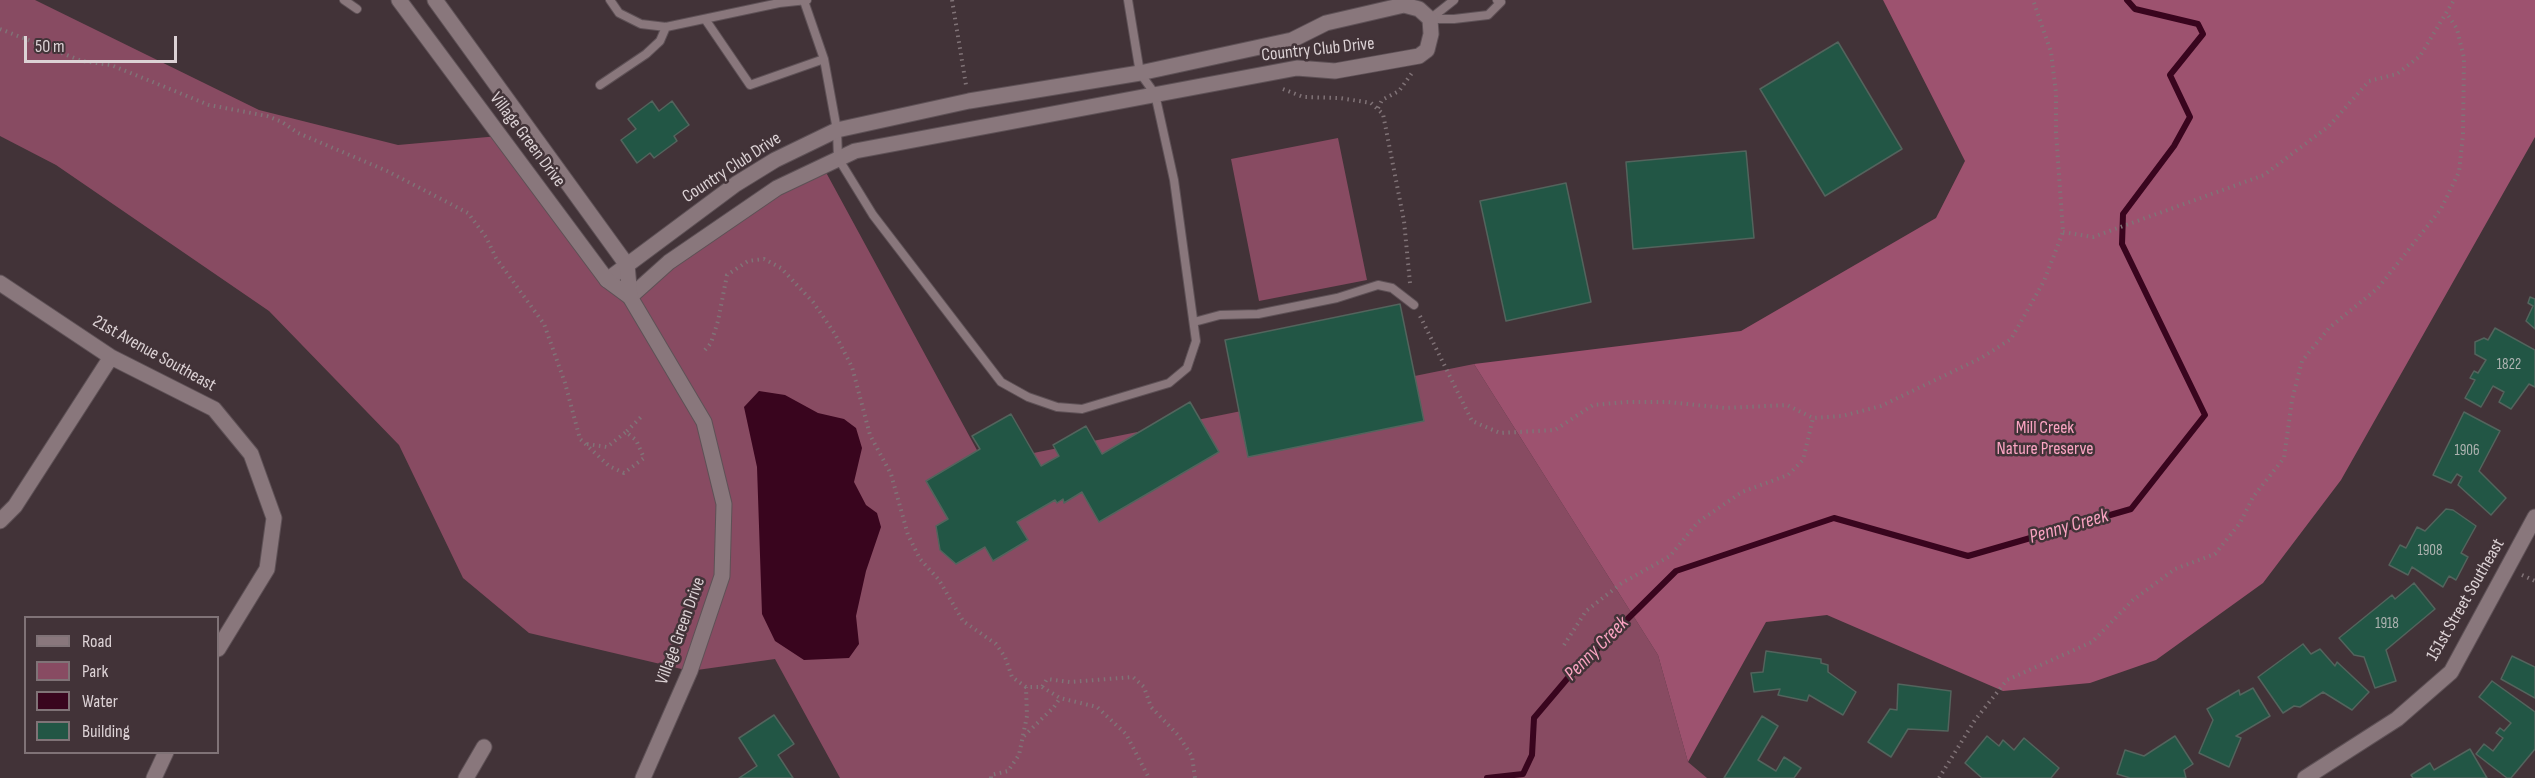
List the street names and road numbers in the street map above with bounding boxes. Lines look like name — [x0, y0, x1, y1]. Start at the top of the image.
street label: Country Club Drive — [1260, 33, 1376, 67]
street label: Village Green Drive — [484, 89, 570, 191]
street label: Country Club Drive — [679, 128, 785, 208]
street label: 21st Avenue Southeast — [89, 311, 219, 397]
street label: 151st Street Southeast — [2422, 535, 2510, 665]
street label: Village Green Drive — [652, 574, 710, 688]

